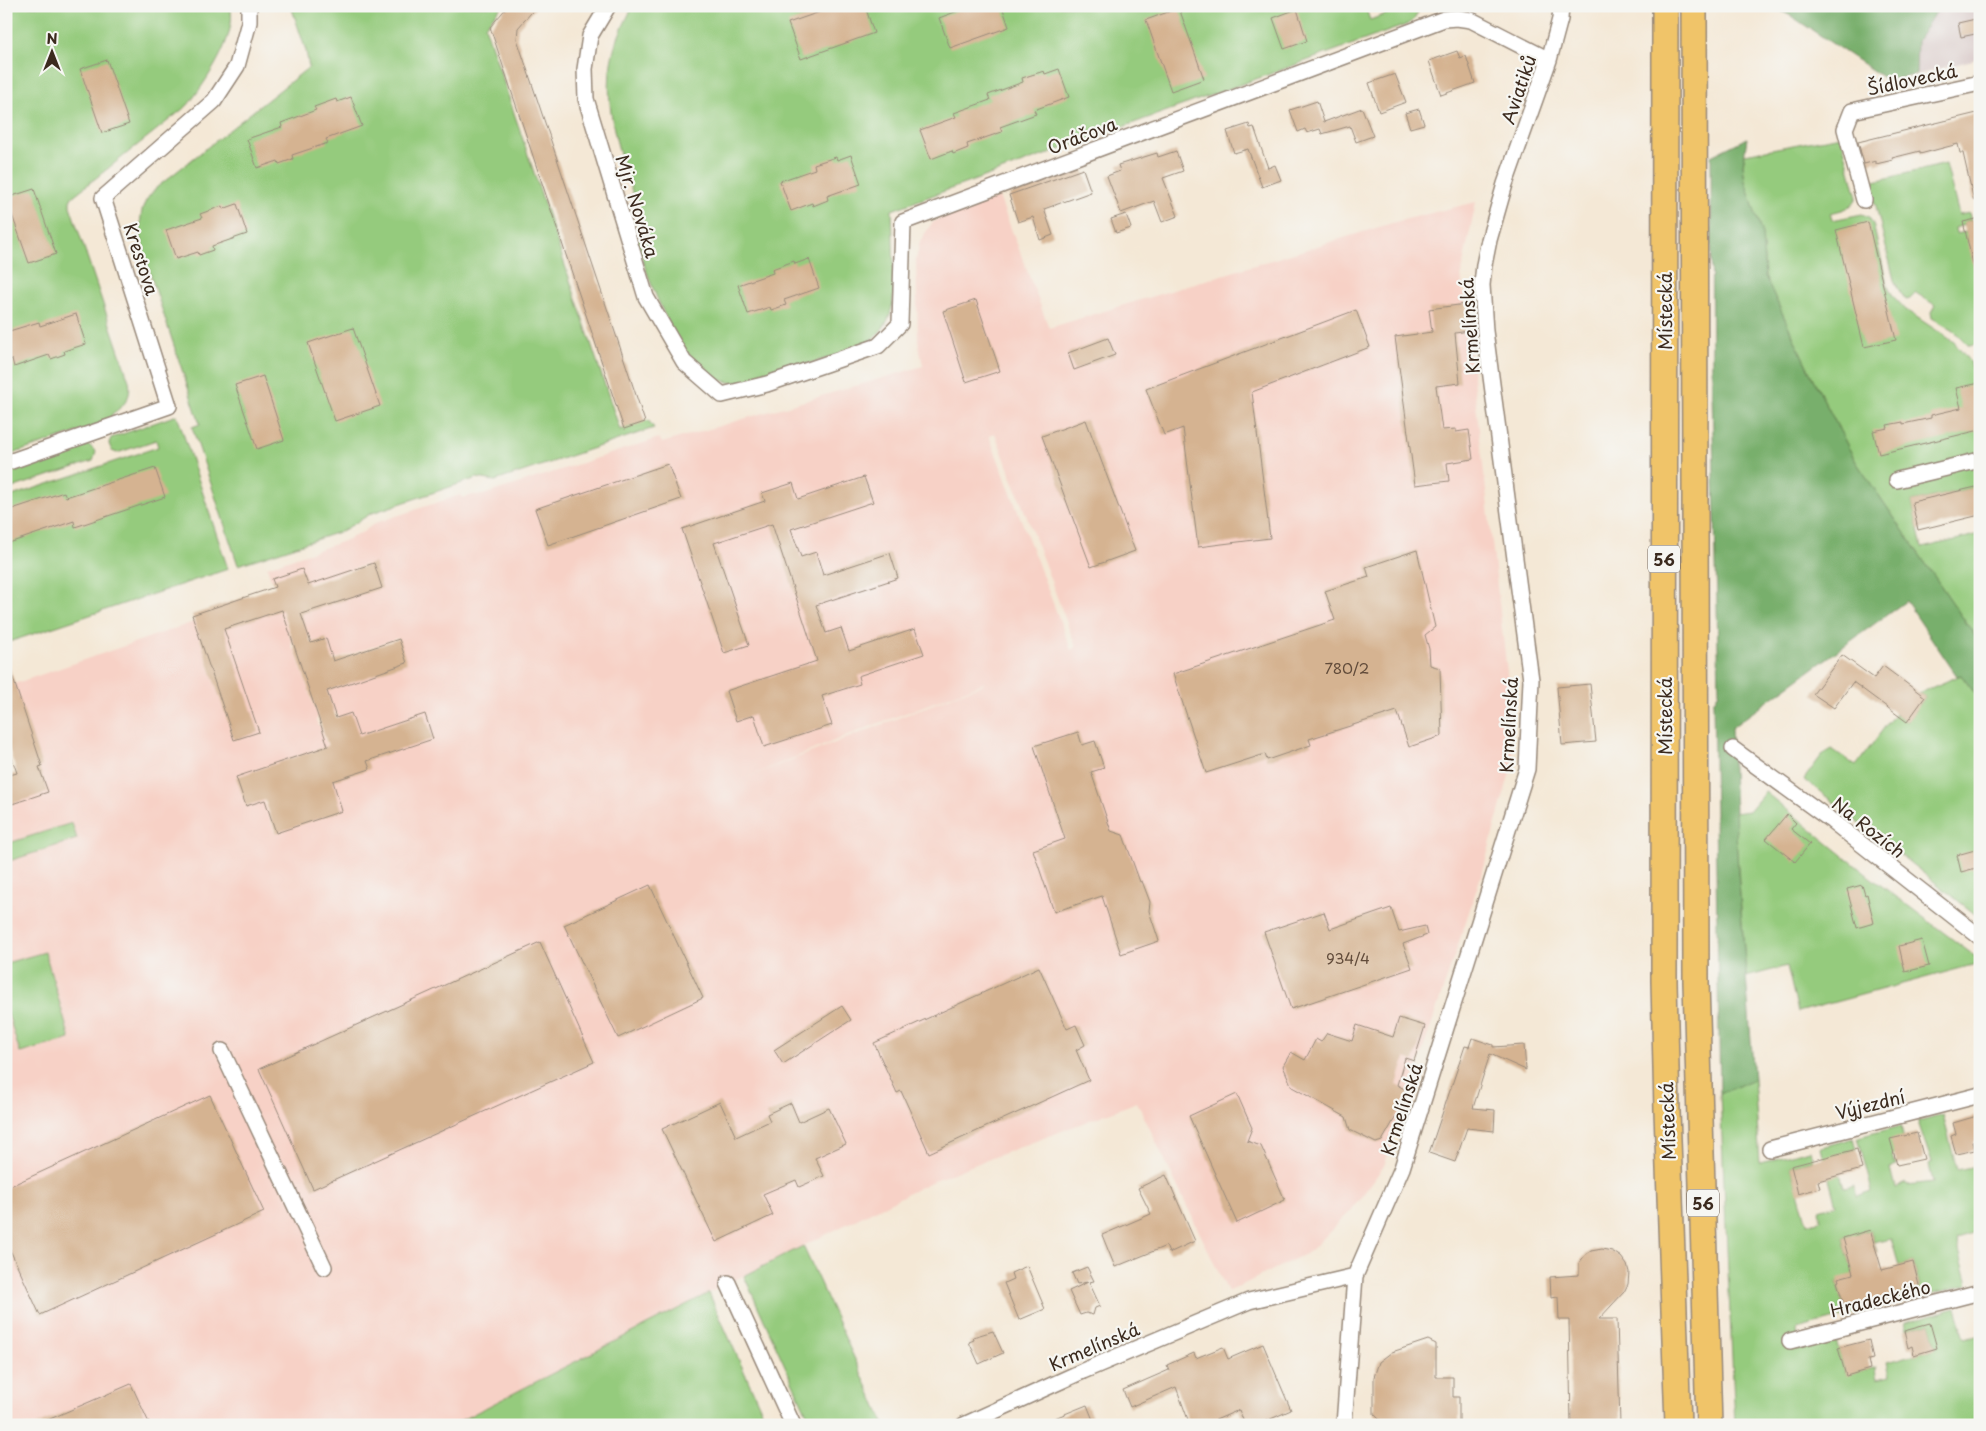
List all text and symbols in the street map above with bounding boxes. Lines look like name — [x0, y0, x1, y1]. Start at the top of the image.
north arrow — [28, 28, 78, 78]
text: N — [46, 28, 58, 49]
street label: Aviatiků — [1494, 51, 1542, 127]
street label: Šídlovecká — [1864, 56, 1960, 102]
street label: Oráčova — [1043, 109, 1121, 161]
street label: Mjr. Nováka — [609, 151, 667, 262]
street label: Krestova — [118, 219, 166, 299]
street label: Místecká — [1651, 271, 1678, 350]
street label: Krmelínská — [1452, 276, 1486, 375]
road number: 56 — [1648, 546, 1680, 572]
house number: 780/2 — [1325, 656, 1369, 679]
street label: Krmelínská — [1492, 676, 1524, 774]
street label: Místecká — [1651, 676, 1678, 755]
street label: Na Rozích — [1827, 790, 1911, 864]
house number: 934/4 — [1326, 946, 1370, 969]
street label: Krmelínská — [1373, 1058, 1429, 1159]
street label: Místecká — [1652, 1081, 1682, 1160]
street label: Výjezdní — [1832, 1082, 1908, 1126]
road number: 56 — [1687, 1190, 1719, 1216]
street label: Hradeckého — [1827, 1272, 1933, 1324]
street label: Krmelínská — [1045, 1315, 1144, 1377]

